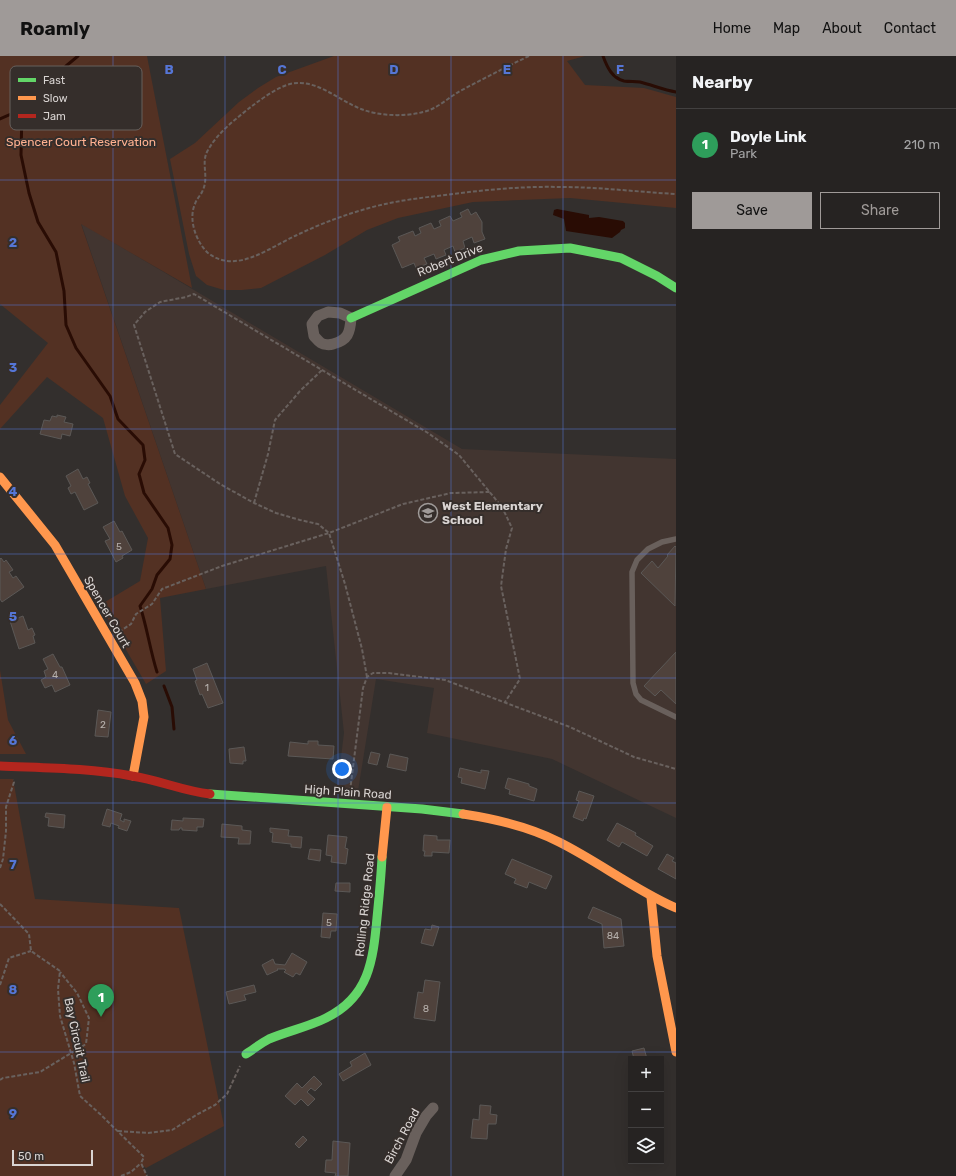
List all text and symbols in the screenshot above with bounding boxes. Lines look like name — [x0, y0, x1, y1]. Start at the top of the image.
text: Roamly — [20, 17, 90, 40]
text: Home — [713, 20, 751, 37]
text: Map — [773, 20, 800, 37]
text: About — [822, 20, 862, 37]
text: Contact — [884, 20, 936, 37]
text: B — [164, 62, 174, 77]
text: C — [277, 62, 287, 77]
text: D — [389, 62, 399, 77]
text: E — [503, 62, 511, 77]
text: F — [616, 62, 624, 77]
legend — [10, 66, 142, 130]
text: Nearby — [692, 72, 753, 92]
text: Fast — [43, 74, 66, 87]
text: Slow — [43, 92, 68, 105]
text: Jam — [43, 110, 66, 123]
text: Doyle Link — [730, 128, 807, 146]
park label: Spencer Court Reservation — [6, 135, 156, 149]
text: 1 — [702, 137, 708, 152]
text: 210 m — [904, 137, 940, 152]
text: Park — [730, 146, 757, 161]
button: Save — [692, 192, 812, 229]
button: Share — [820, 192, 940, 229]
text: 2 — [9, 235, 17, 250]
street label: Robert Drive — [415, 240, 485, 280]
text: 3 — [9, 360, 18, 375]
text: 4 — [9, 484, 18, 499]
place label: West Elementary School — [442, 499, 543, 527]
school or university icon: West Elementary School — [417, 502, 439, 524]
house number: 5 — [116, 541, 122, 553]
street label: Spencer Court — [81, 574, 133, 651]
text: 5 — [9, 609, 17, 624]
house number: 4 — [52, 669, 58, 681]
house number: 1 — [205, 682, 209, 694]
house number: 2 — [100, 719, 106, 731]
text: 6 — [9, 733, 18, 748]
your location — [332, 759, 352, 779]
street label: High Plain Road — [304, 782, 392, 802]
street label: Rolling Ridge Road — [353, 853, 377, 957]
text: 7 — [9, 857, 17, 872]
house number: 5 — [326, 917, 332, 929]
house number: 84 — [607, 930, 619, 942]
text: 8 — [9, 982, 18, 997]
pin: 1 — [88, 984, 114, 1017]
street label: Bay Circuit Trail — [61, 996, 93, 1084]
house number: 8 — [423, 1003, 429, 1015]
map controls — [628, 1056, 664, 1164]
button: + — [628, 1056, 664, 1092]
button: − — [628, 1092, 664, 1128]
text: 9 — [9, 1106, 17, 1121]
street label: Birch Road — [382, 1106, 422, 1166]
button: layers — [628, 1128, 664, 1164]
scale bar — [12, 1148, 93, 1167]
text: 50 m — [18, 1150, 44, 1163]

